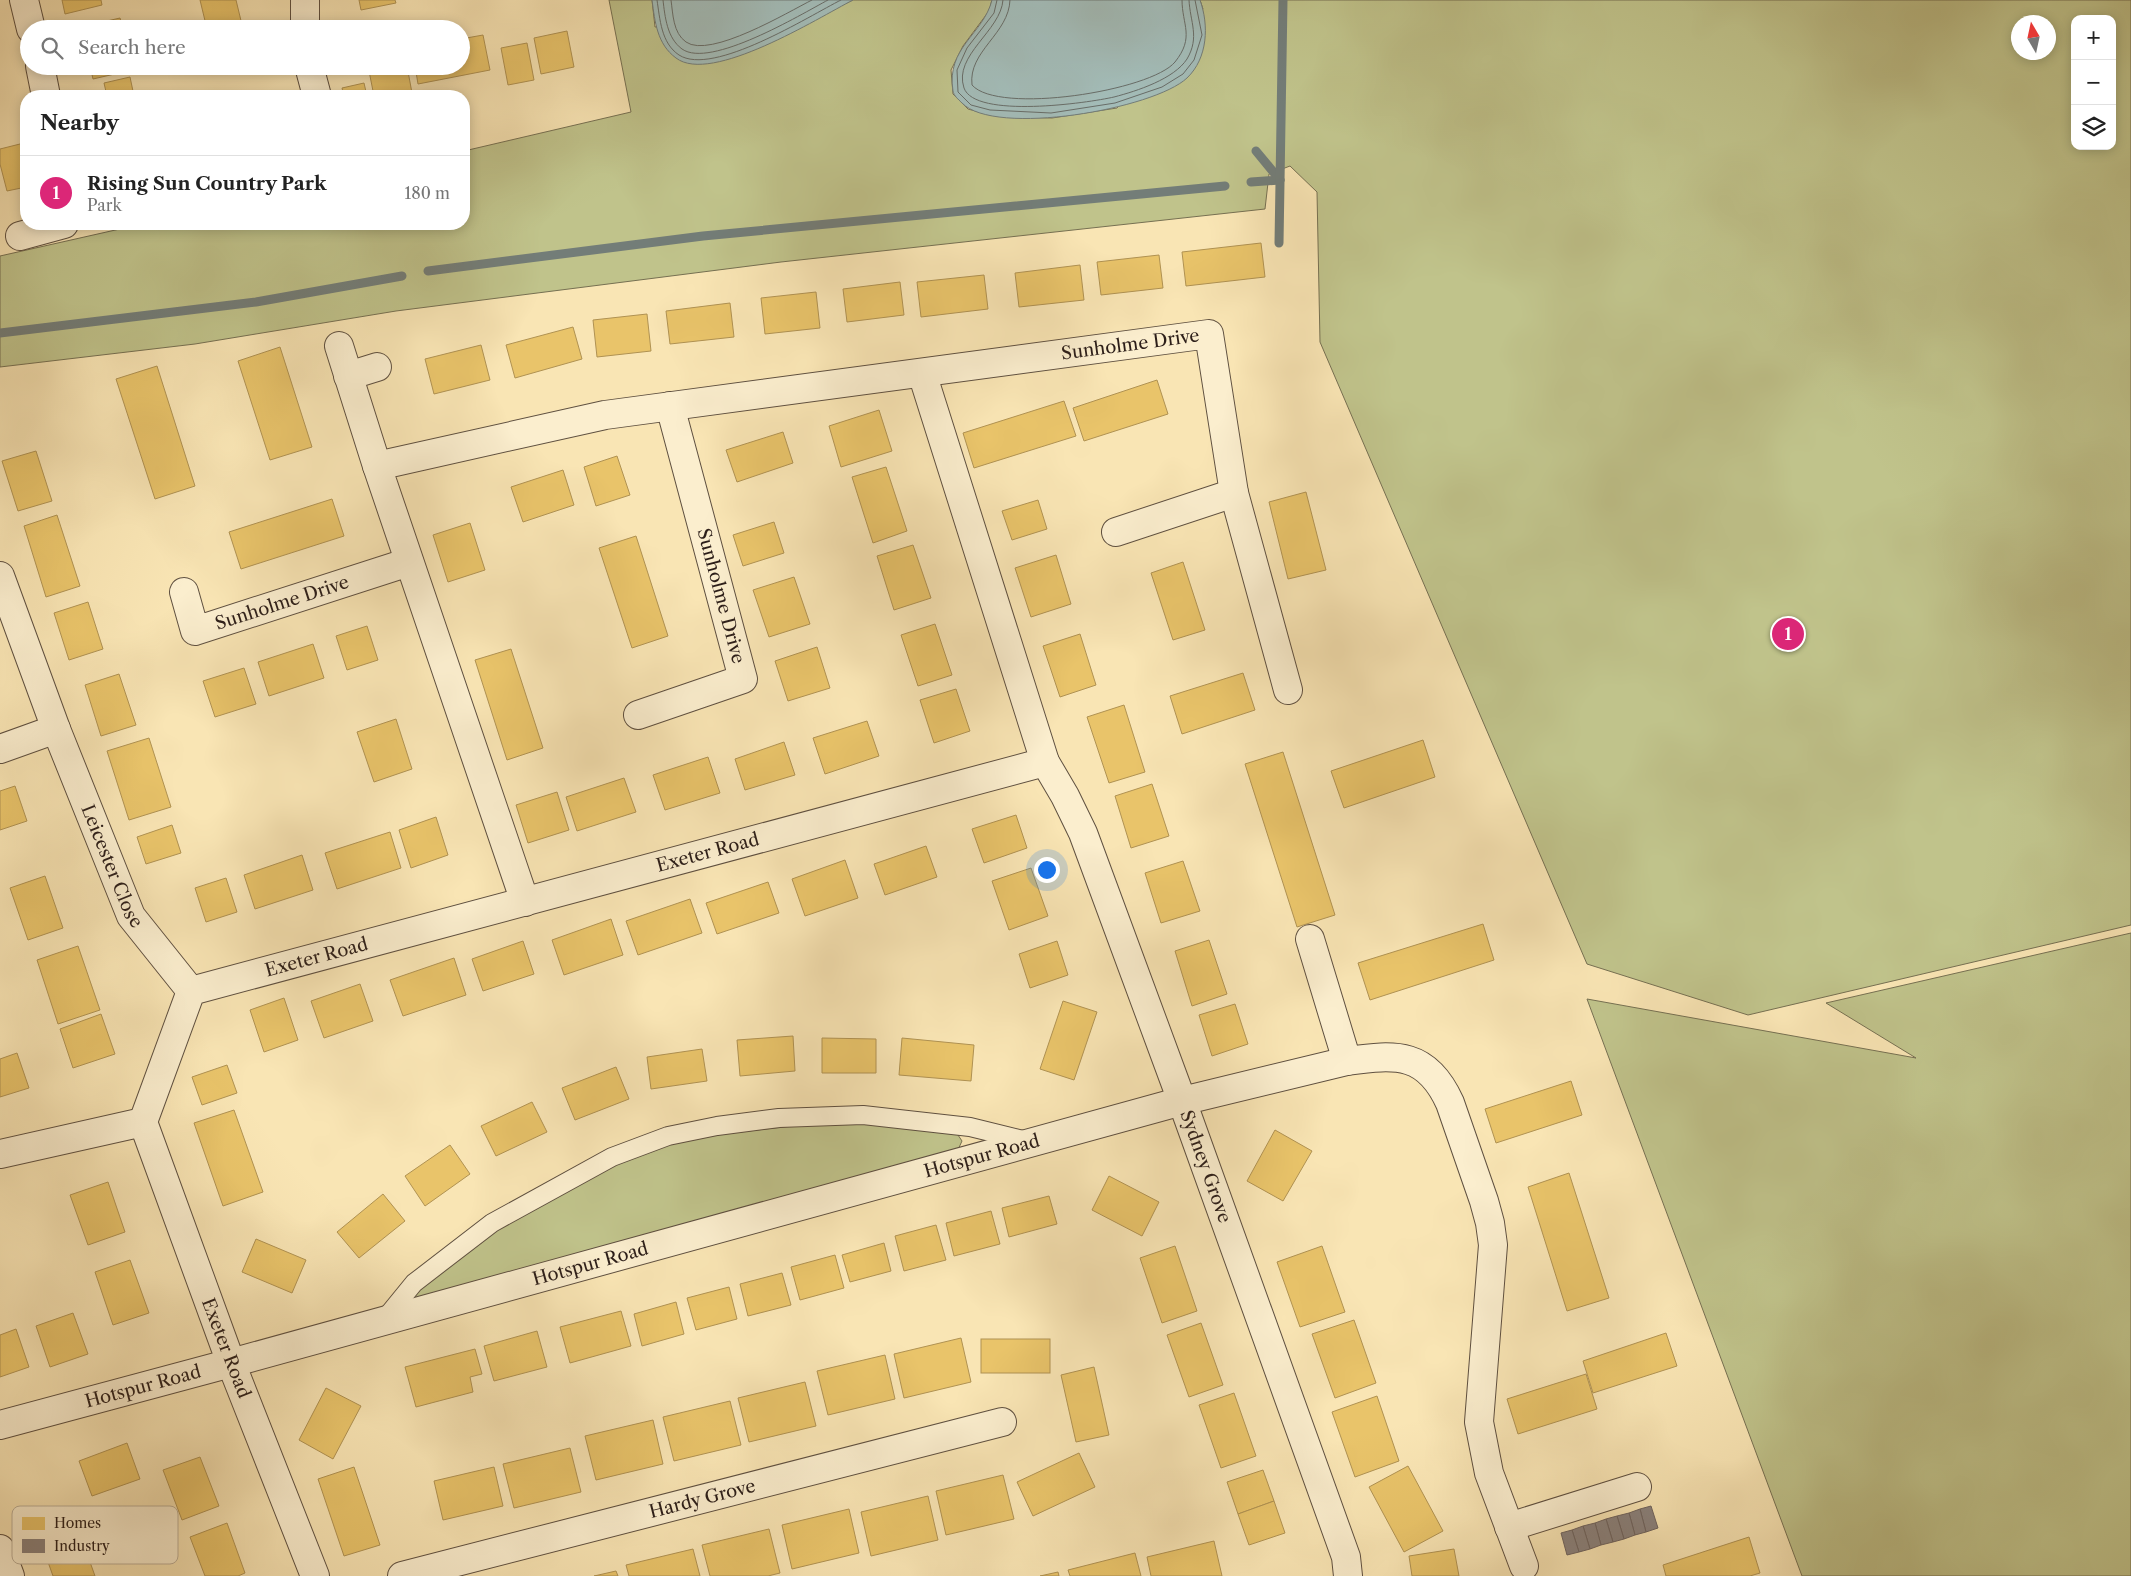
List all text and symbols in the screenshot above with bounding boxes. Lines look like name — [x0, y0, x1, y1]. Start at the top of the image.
north arrow — [2011, 15, 2056, 60]
map controls — [2071, 15, 2116, 150]
button: + — [2071, 15, 2116, 60]
search box — [20, 20, 470, 75]
icon: search — [38, 34, 66, 62]
text: Search here — [78, 36, 186, 59]
button: − — [2071, 60, 2116, 105]
button: layers — [2071, 105, 2116, 150]
text: Nearby — [40, 110, 119, 135]
text: Rising Sun Country Park — [87, 172, 326, 195]
text: 1 — [52, 183, 60, 203]
text: 180 m — [404, 183, 450, 203]
text: Park — [87, 195, 122, 215]
street label: Sunholme Drive — [1060, 324, 1201, 365]
street label: Sunholme Drive — [692, 526, 750, 666]
street label: Sunholme Drive — [212, 571, 352, 635]
pin: 1 — [1772, 615, 1804, 653]
street label: Leicester Close — [76, 801, 147, 932]
street label: Exeter Road — [654, 828, 762, 877]
your location — [1034, 857, 1060, 883]
street label: Exeter Road — [263, 933, 370, 982]
street label: Sydney Grove — [1175, 1107, 1236, 1226]
street label: Hotspur Road — [922, 1130, 1042, 1183]
street label: Hotspur Road — [530, 1238, 651, 1290]
street label: Exeter Road — [197, 1295, 255, 1401]
street label: Hotspur Road — [83, 1361, 203, 1413]
street label: Hardy Grove — [647, 1475, 758, 1523]
legend — [12, 1506, 178, 1564]
text: Homes — [54, 1514, 101, 1532]
text: Industry — [54, 1537, 110, 1555]

